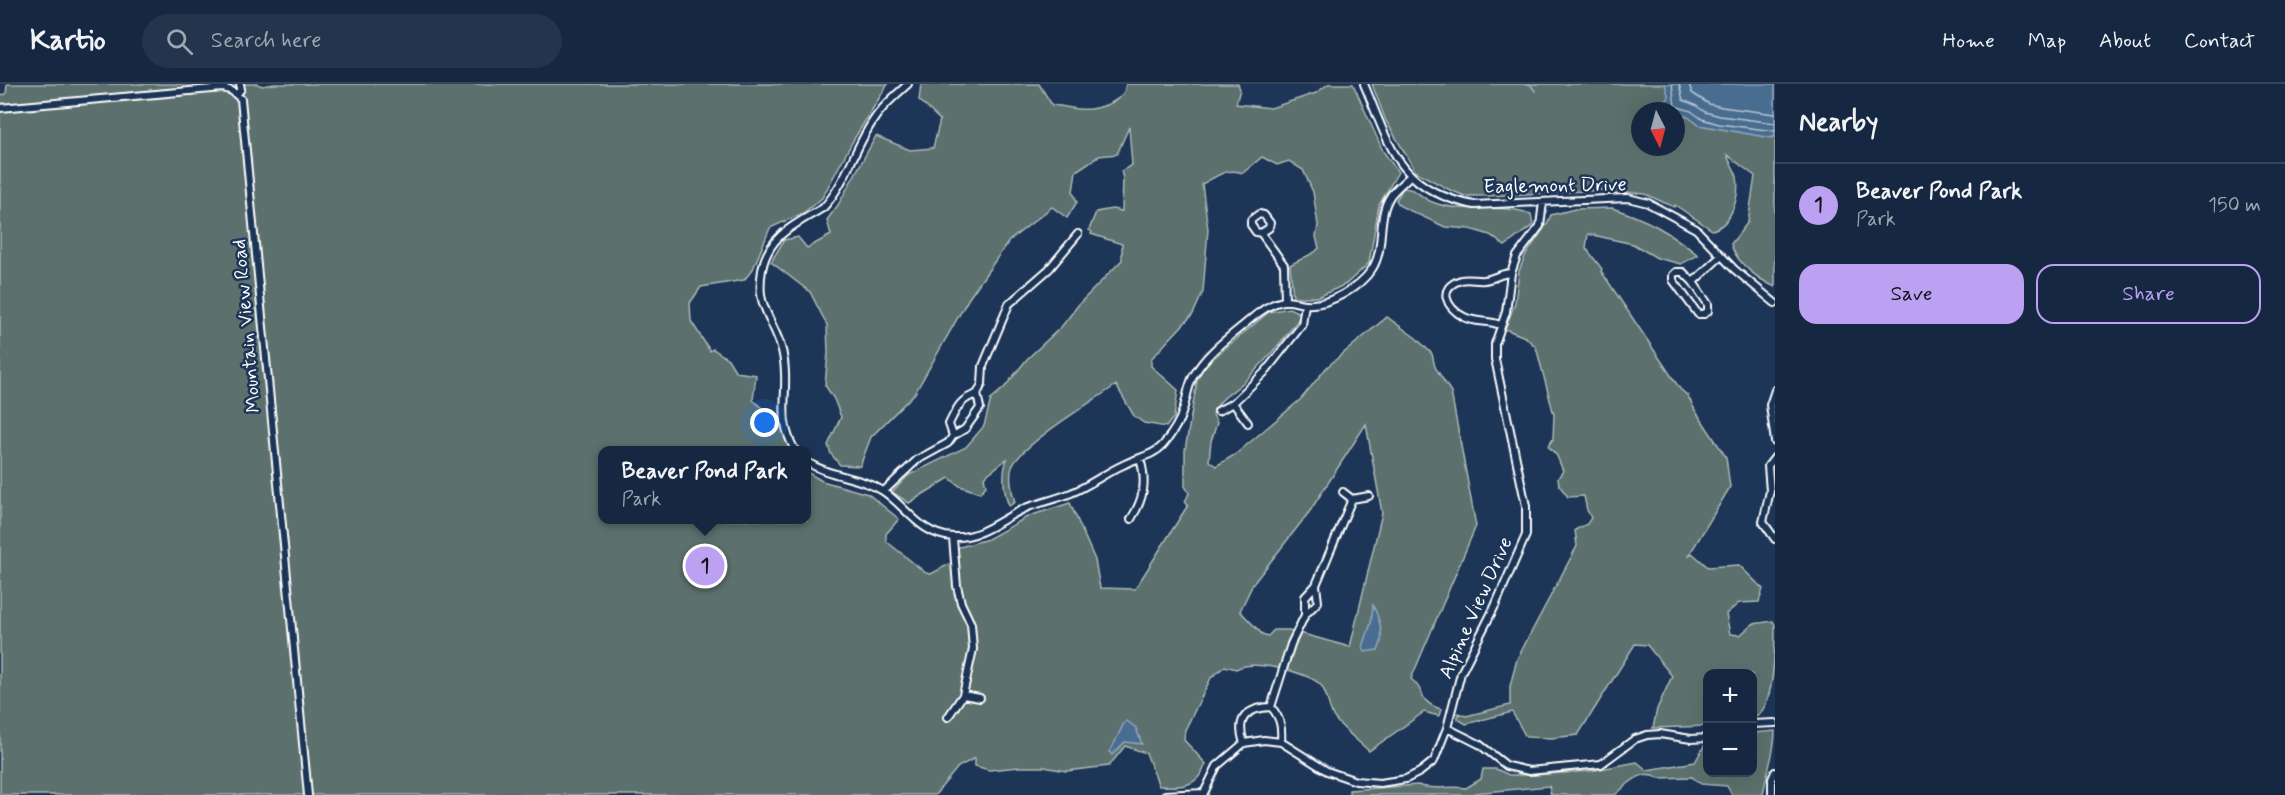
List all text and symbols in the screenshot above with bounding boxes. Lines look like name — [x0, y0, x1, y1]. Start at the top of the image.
search box — [142, 14, 562, 68]
text: Kartio — [30, 23, 106, 60]
icon: search — [163, 25, 196, 58]
text: Search here — [211, 27, 322, 55]
text: Home — [1943, 27, 1995, 55]
text: Map — [2028, 27, 2066, 55]
text: About — [2099, 27, 2151, 55]
text: Contact — [2184, 27, 2255, 55]
north arrow — [1631, 102, 1685, 156]
text: Nearby — [1799, 106, 1878, 140]
street label: Eaglemont Drive — [1483, 171, 1627, 201]
text: Beaver Pond Park — [1856, 178, 2022, 206]
text: 1 — [1814, 192, 1823, 219]
text: 150 m — [2208, 192, 2261, 219]
text: Park — [1856, 206, 1896, 233]
street label: Mountain View Road — [226, 238, 268, 414]
button: Save — [1799, 264, 2024, 324]
button: Share — [2036, 264, 2261, 324]
your location — [750, 408, 779, 437]
popup — [598, 446, 811, 524]
text: Beaver Pond Park — [621, 458, 788, 486]
text: Park — [621, 486, 661, 513]
street label: Alpine View Drive — [1433, 533, 1519, 683]
pin: 1 — [686, 544, 724, 588]
map controls — [1703, 669, 1757, 777]
button: + — [1703, 669, 1757, 723]
button: − — [1703, 723, 1757, 777]

